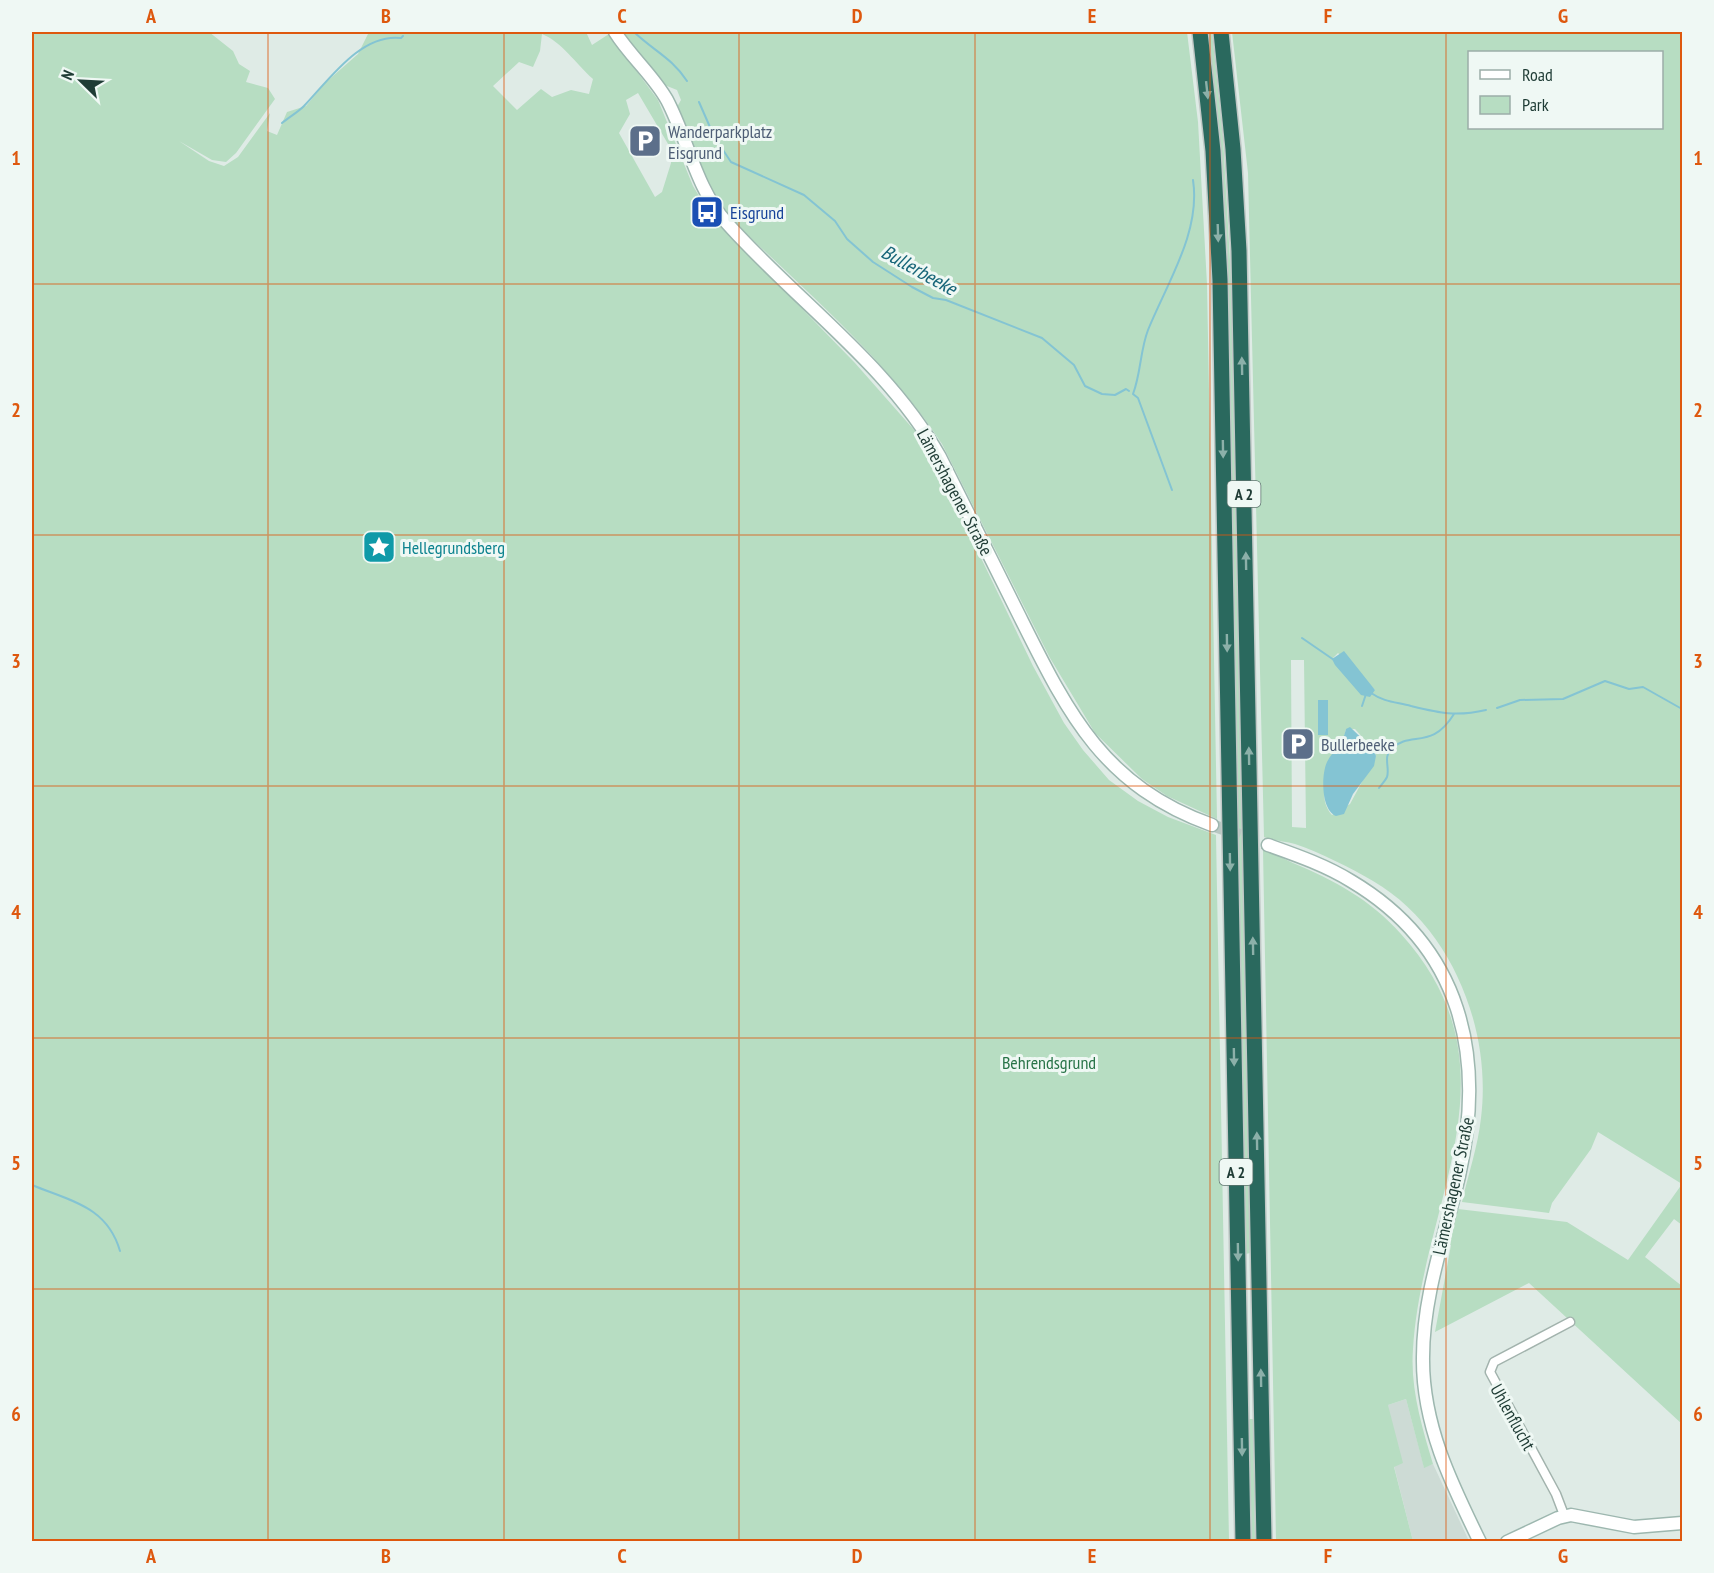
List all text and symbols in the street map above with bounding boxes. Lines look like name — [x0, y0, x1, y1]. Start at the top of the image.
text: A — [145, 3, 157, 29]
text: B — [381, 3, 391, 29]
text: C — [617, 3, 627, 29]
text: D — [852, 3, 863, 29]
text: E — [1088, 3, 1096, 29]
text: F — [1324, 3, 1332, 29]
text: G — [1558, 3, 1568, 29]
north arrow — [51, 51, 111, 111]
legend — [1468, 51, 1663, 129]
text: Road — [1522, 63, 1553, 86]
text: N — [56, 67, 78, 83]
one-way arrow — [1202, 80, 1212, 99]
text: Park — [1522, 93, 1549, 116]
place label: Wanderparkplatz Eisgrund — [668, 120, 772, 164]
parking icon: Wanderparkplatz Eisgrund — [627, 123, 663, 159]
text: 1 — [11, 145, 21, 171]
text: 1 — [1693, 145, 1703, 171]
bus stop icon: Eisgrund — [689, 194, 725, 230]
place label: Eisgrund — [730, 201, 784, 224]
one-way arrow — [1213, 223, 1223, 242]
water label: Bullerbeeke — [877, 239, 963, 302]
one-way arrow — [1237, 356, 1247, 375]
text: 2 — [11, 397, 21, 423]
text: 2 — [1693, 397, 1703, 423]
street label: Lämershagener Straße — [912, 425, 998, 559]
one-way arrow — [1218, 439, 1228, 458]
road number: A 2 — [1228, 481, 1260, 507]
place icon: Hellegrundsberg — [361, 529, 397, 565]
place label: Hellegrundsberg — [402, 536, 505, 559]
one-way arrow — [1241, 551, 1250, 570]
one-way arrow — [1222, 633, 1231, 652]
text: 3 — [11, 648, 21, 674]
text: 3 — [1693, 648, 1703, 674]
parking icon: Bullerbeeke — [1280, 726, 1316, 762]
place label: Bullerbeeke — [1321, 733, 1395, 756]
one-way arrow — [1244, 746, 1254, 765]
one-way arrow — [1226, 852, 1235, 871]
text: 4 — [11, 899, 21, 925]
text: 4 — [1693, 899, 1703, 925]
one-way arrow — [1248, 937, 1258, 956]
one-way arrow — [1229, 1047, 1239, 1066]
park label: Behrendsgrund — [1002, 1051, 1096, 1074]
street label: Lämershagener Straße — [1427, 1115, 1479, 1257]
one-way arrow — [1252, 1132, 1261, 1151]
text: 5 — [11, 1150, 21, 1176]
text: 5 — [1693, 1150, 1703, 1176]
road number: A 2 — [1220, 1159, 1252, 1185]
one-way arrow — [1233, 1242, 1243, 1261]
one-way arrow — [1256, 1369, 1265, 1388]
street label: Uhlenflucht — [1485, 1380, 1541, 1454]
text: 6 — [11, 1401, 21, 1427]
text: 6 — [1693, 1401, 1703, 1427]
one-way arrow — [1237, 1437, 1246, 1456]
text: A — [145, 1543, 157, 1569]
text: B — [381, 1543, 391, 1569]
text: C — [617, 1543, 627, 1569]
text: D — [852, 1543, 863, 1569]
text: E — [1088, 1543, 1096, 1569]
text: F — [1324, 1543, 1332, 1569]
text: G — [1558, 1543, 1568, 1569]

